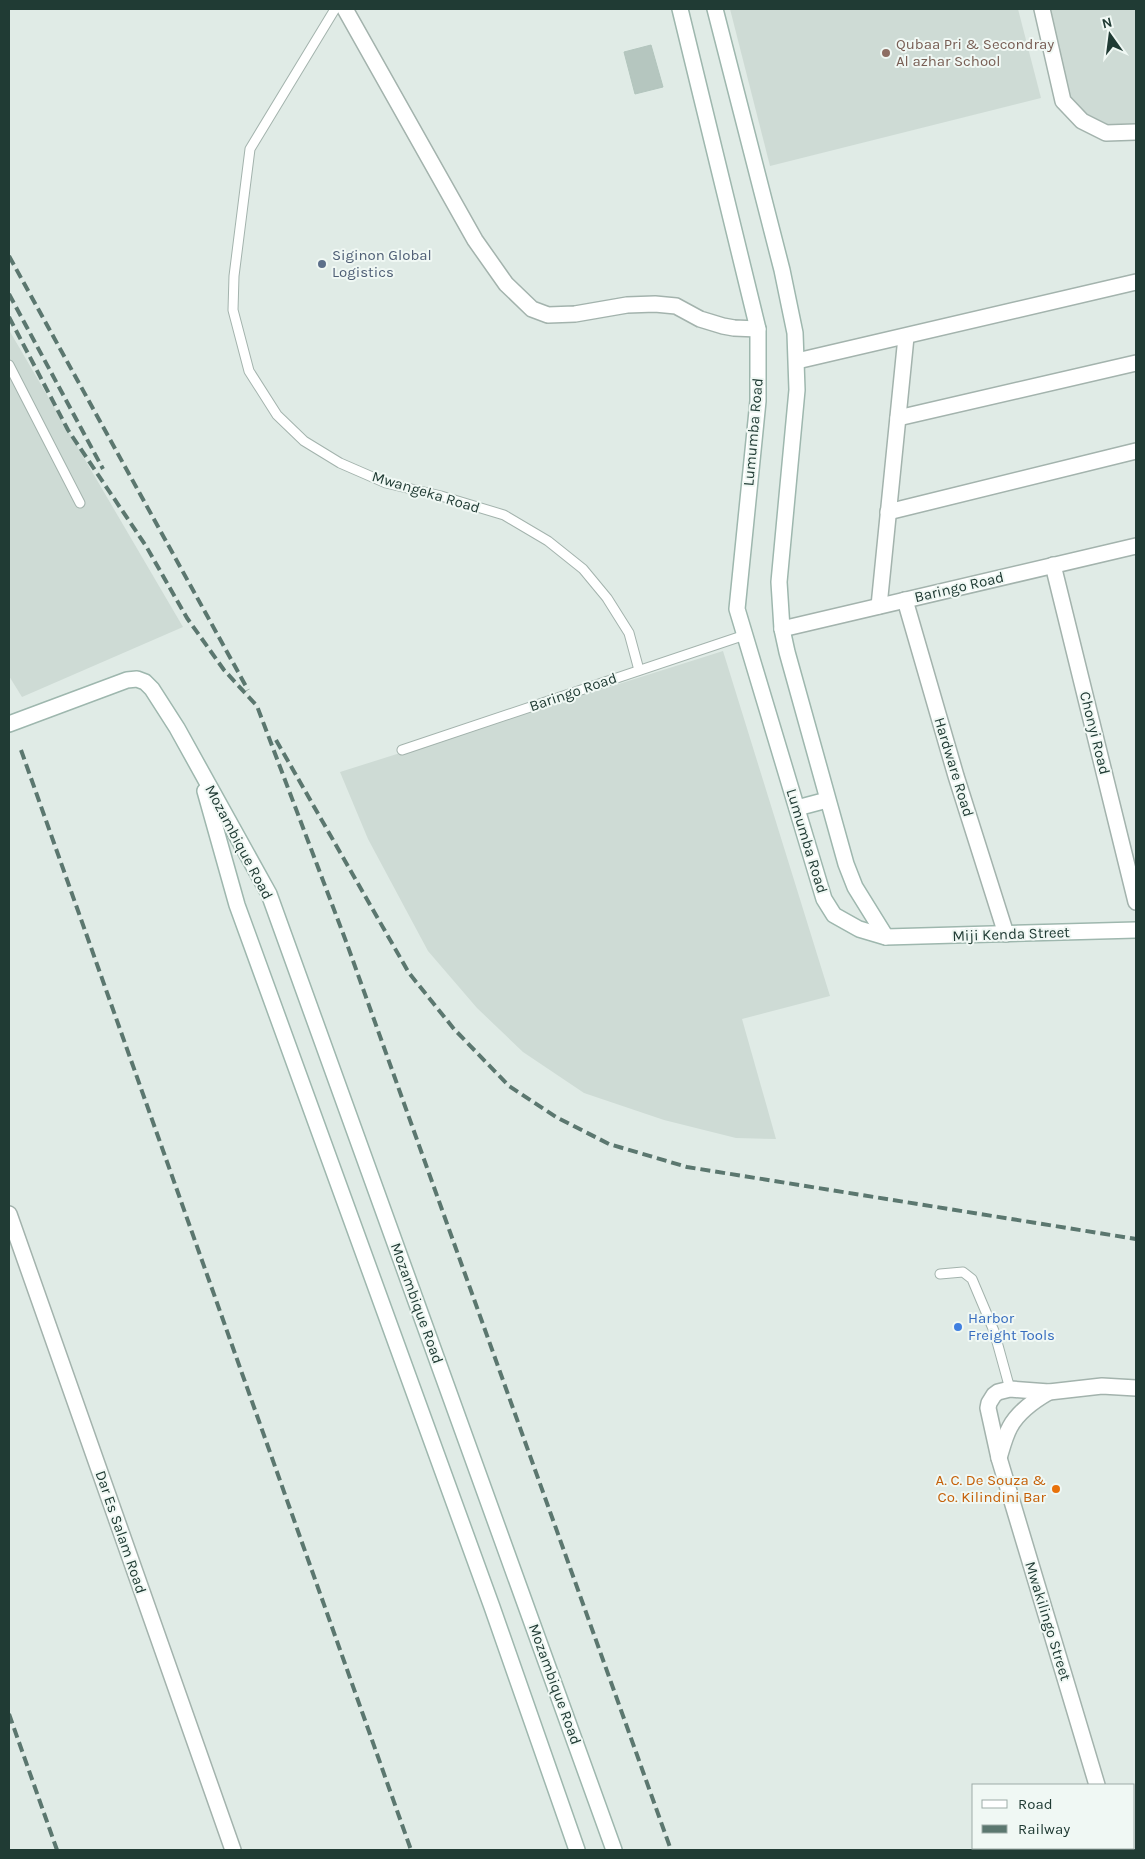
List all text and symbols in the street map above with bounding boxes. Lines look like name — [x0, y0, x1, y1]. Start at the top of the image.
north arrow — [1085, 10, 1135, 60]
text: N — [1100, 13, 1114, 32]
place label: Qubaa Pri & Secondray Al azhar School — [896, 35, 1054, 70]
marker: Qubaa Pri & Secondray Al azhar School — [880, 47, 892, 59]
place label: Siginon Global Logistics — [332, 246, 432, 281]
marker: Siginon Global Logistics — [316, 258, 328, 270]
street label: Lumumba Road — [739, 377, 767, 487]
street label: Mwangeka Road — [370, 467, 482, 517]
street label: Baringo Road — [912, 568, 1006, 606]
street label: Baringo Road — [527, 669, 619, 715]
street label: Chonyi Road — [1076, 690, 1114, 776]
street label: Hardware Road — [930, 715, 978, 819]
street label: Mozambique Road — [201, 782, 277, 902]
street label: Lumumba Road — [783, 786, 831, 896]
street label: Miji Kenda Street — [952, 923, 1070, 945]
street label: Mozambique Road — [387, 1240, 447, 1366]
place label: Harbor Freight Tools — [968, 1309, 1055, 1344]
marker: Harbor Freight Tools — [952, 1321, 964, 1333]
street label: Dar Es Salam Road — [92, 1468, 150, 1596]
place label: A. C. De Souza & Co. Kilindini Bar — [936, 1471, 1047, 1506]
marker: A. C. De Souza & Co. Kilindini Bar — [1050, 1483, 1062, 1495]
street label: Mwakilingo Street — [1021, 1559, 1075, 1683]
street label: Mozambique Road — [525, 1621, 585, 1747]
legend — [972, 1784, 1135, 1849]
text: Road — [1018, 1795, 1053, 1813]
text: Railway — [1018, 1820, 1070, 1838]

